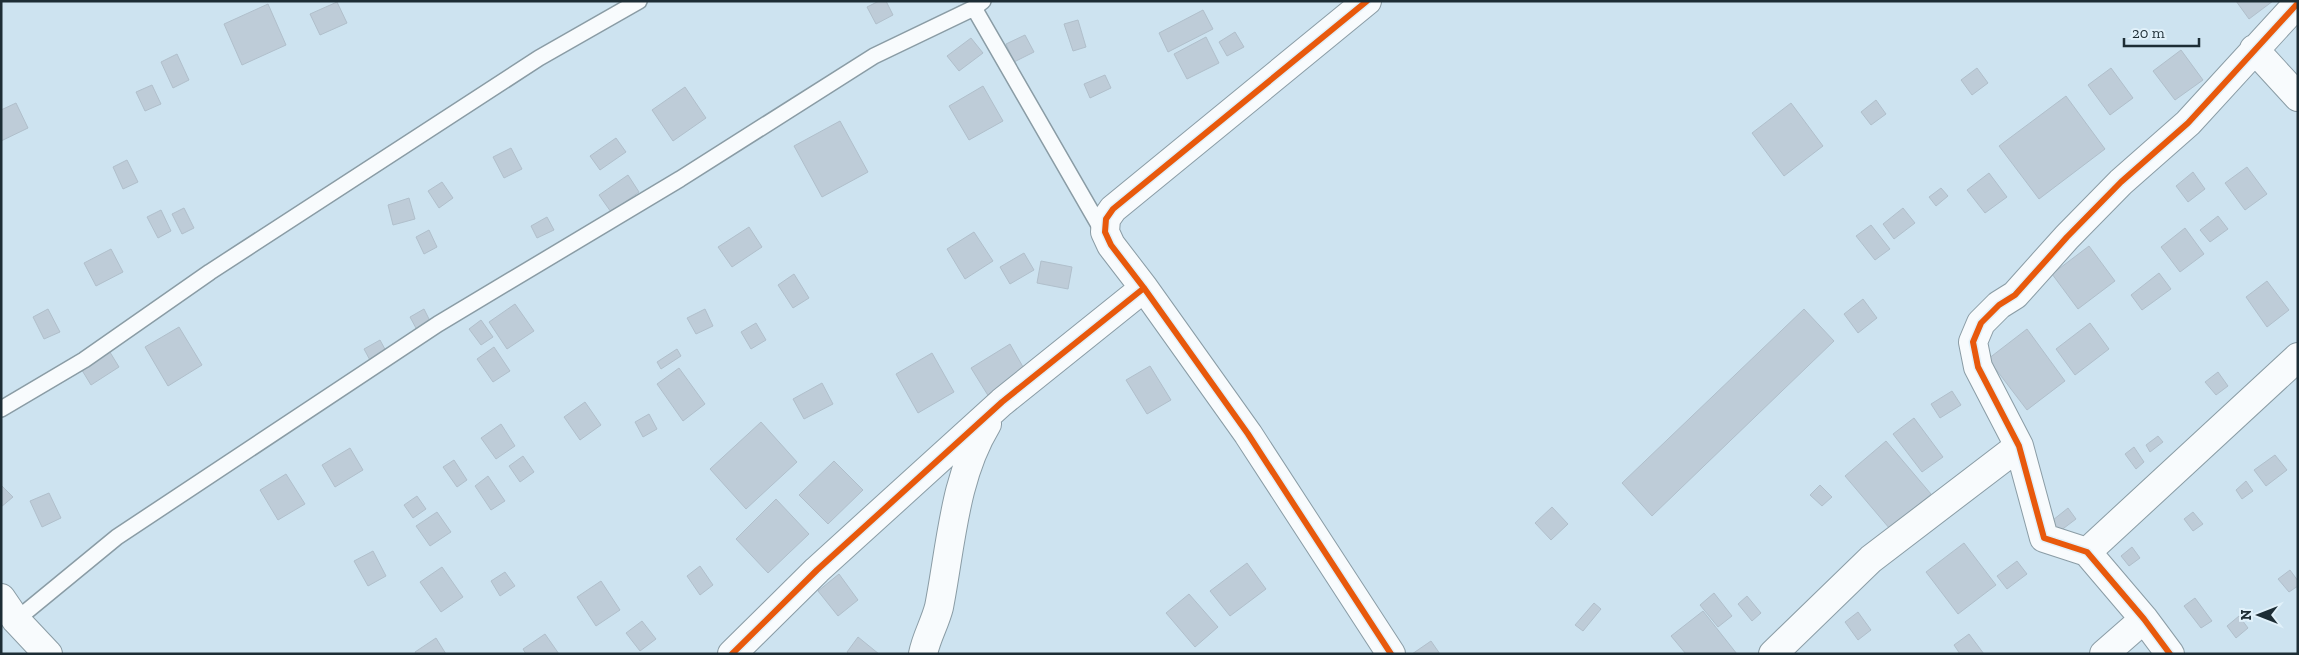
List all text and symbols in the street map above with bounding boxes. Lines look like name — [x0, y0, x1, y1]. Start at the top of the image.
scale bar — [2124, 15, 2199, 47]
text: 20 m — [2132, 24, 2165, 42]
north arrow — [2234, 590, 2284, 640]
text: N — [2238, 609, 2255, 620]

